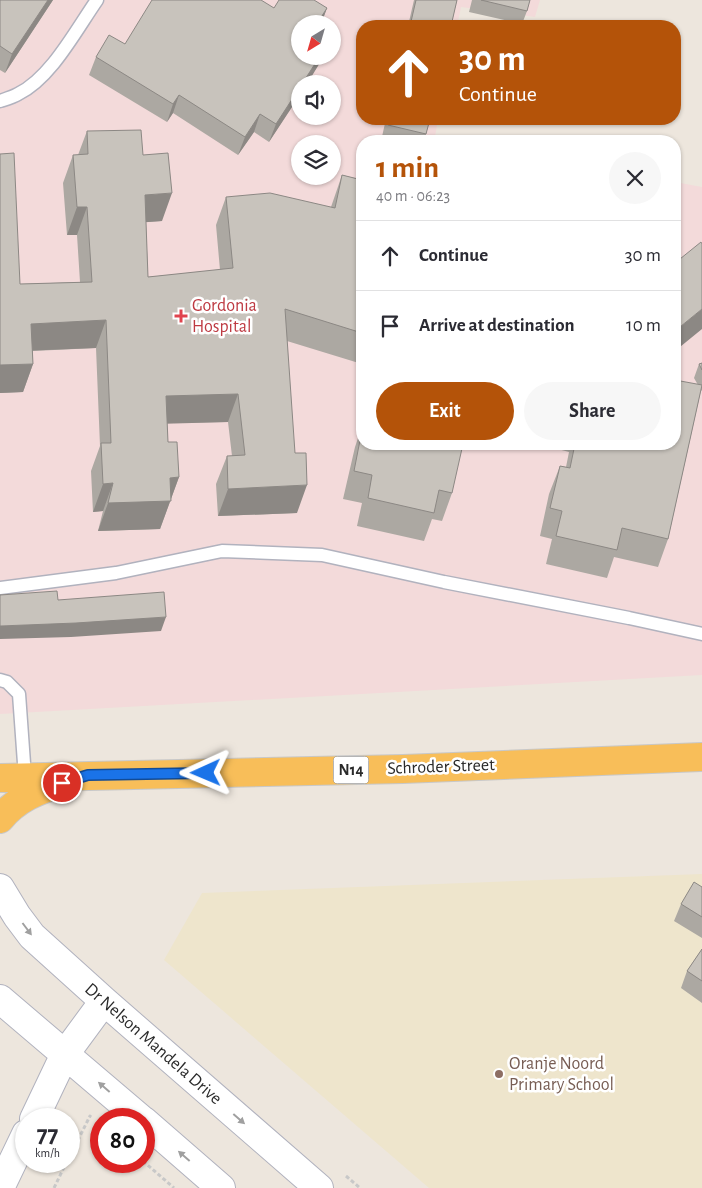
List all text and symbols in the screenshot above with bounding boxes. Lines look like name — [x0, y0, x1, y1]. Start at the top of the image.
north arrow — [291, 15, 341, 65]
map controls — [291, 15, 341, 185]
icon: ahead — [376, 40, 441, 105]
text: 30 m — [459, 42, 526, 77]
button: sound — [291, 75, 341, 125]
text: Continue — [459, 83, 537, 105]
button: layers — [291, 135, 341, 185]
button: close — [609, 152, 661, 204]
text: 1 min — [376, 153, 439, 183]
text: 40 m · 06:23 — [376, 188, 450, 204]
icon: ahead — [376, 242, 404, 270]
text: Continue — [419, 246, 488, 265]
text: 30 m — [625, 246, 661, 265]
place label: Gordonia Hospital — [192, 297, 257, 336]
marker: Gordonia Hospital — [174, 309, 188, 323]
icon: arrive — [376, 312, 404, 340]
text: Arrive at destination — [419, 316, 575, 335]
text: 10 m — [626, 316, 661, 335]
button: Exit — [376, 382, 514, 440]
button: Share — [524, 382, 661, 440]
position arrow — [179, 746, 231, 798]
road number: N14 — [334, 756, 368, 784]
street label: Schroder Street — [387, 756, 495, 778]
pin — [41, 762, 83, 804]
icon: arrive — [48, 769, 76, 797]
one-way arrow — [21, 922, 32, 935]
street label: Dr Nelson Mandela Drive — [81, 980, 225, 1108]
place label: Oranje Noord Primary School — [509, 1055, 614, 1094]
marker: Oranje Noord Primary School — [493, 1068, 505, 1080]
one-way arrow — [98, 1081, 110, 1093]
speed limit sign: 80 — [90, 1108, 155, 1173]
one-way arrow — [232, 1113, 245, 1124]
text: 77 — [37, 1122, 58, 1147]
text: km/h — [35, 1147, 60, 1159]
one-way arrow — [178, 1150, 190, 1162]

